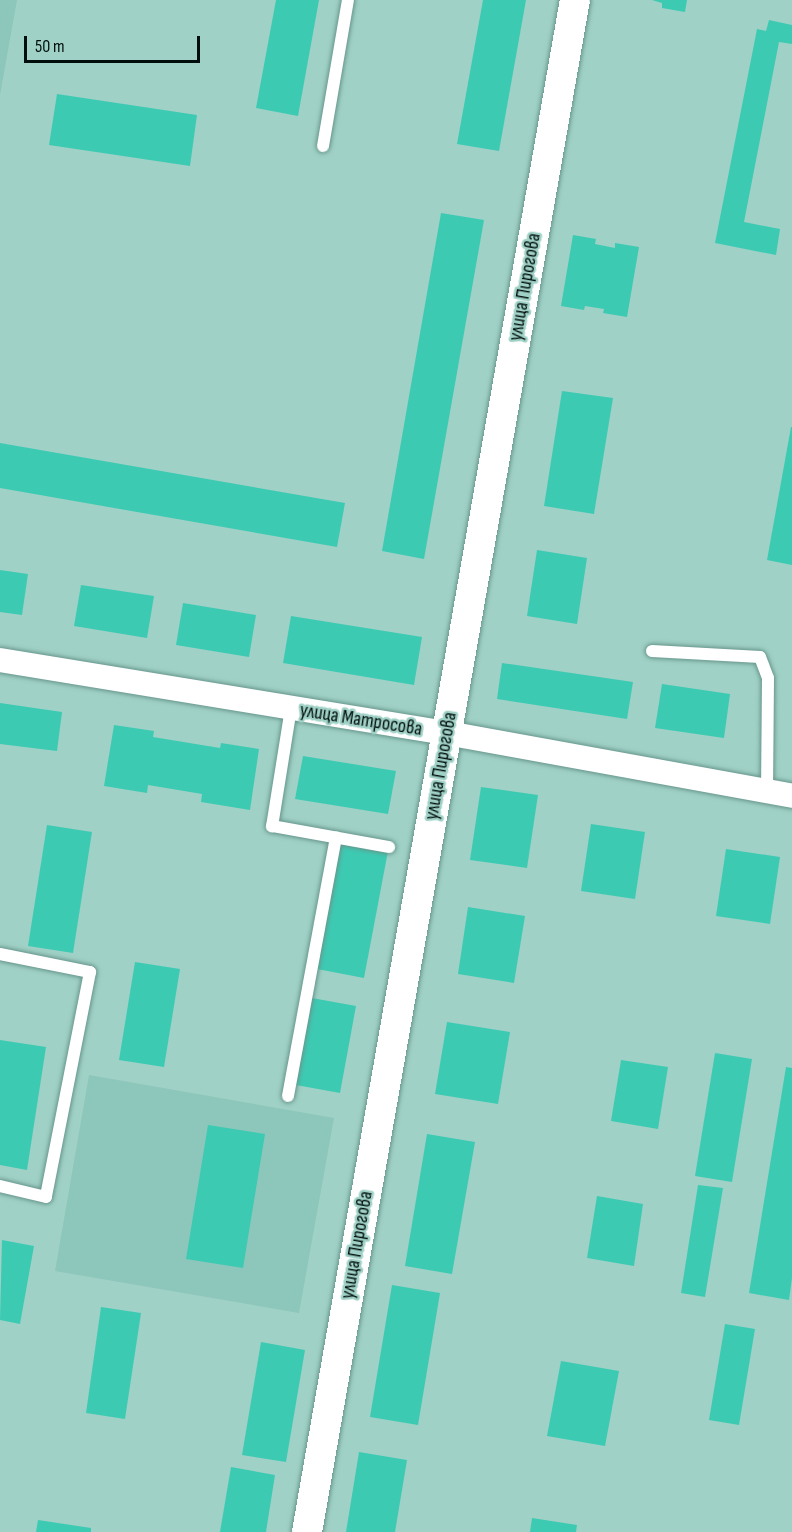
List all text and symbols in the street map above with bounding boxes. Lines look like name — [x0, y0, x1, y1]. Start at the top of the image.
scale bar — [27, 24, 202, 62]
text: 50 m — [35, 36, 65, 57]
street label: улица Пирогова — [504, 231, 546, 343]
street label: улица Матросова — [298, 698, 424, 742]
street label: улица Пирогова — [420, 710, 462, 822]
street label: улица Пирогова — [336, 1189, 378, 1301]

